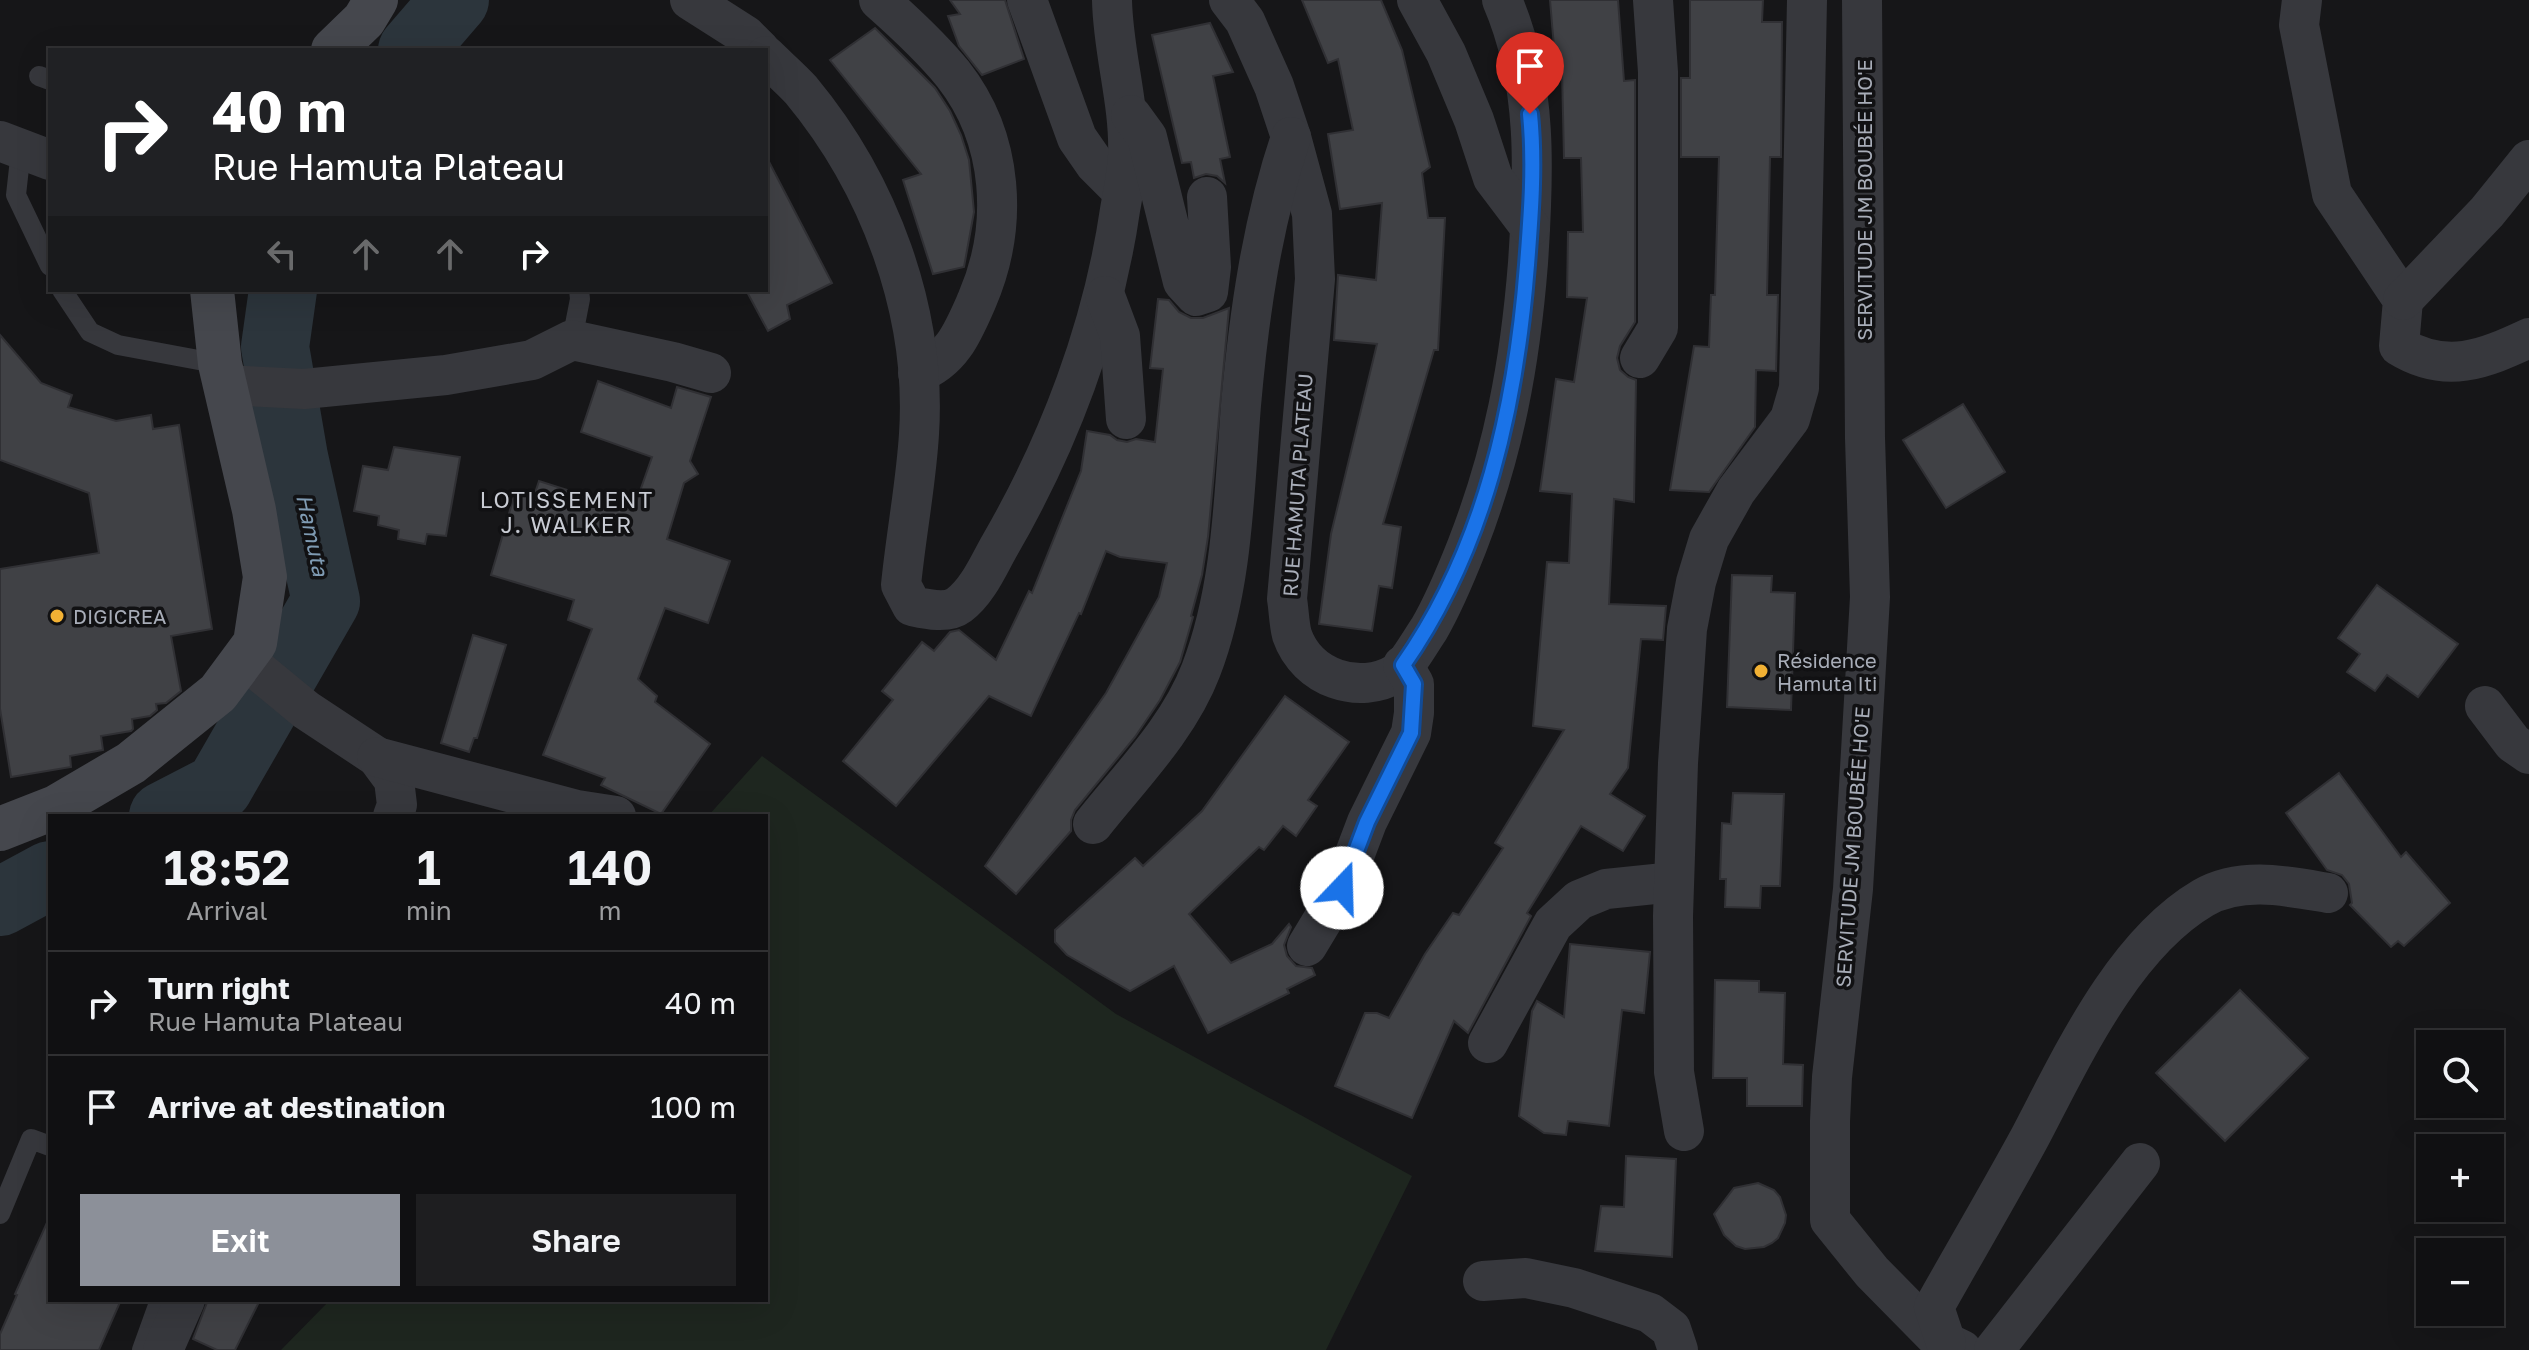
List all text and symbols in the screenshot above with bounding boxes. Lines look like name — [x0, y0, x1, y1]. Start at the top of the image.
pin — [1496, 32, 1564, 114]
icon: arrive — [1508, 44, 1552, 88]
street label: SERVITUDE JM BOUBÉE HO'E — [1852, 59, 1876, 341]
text: 40 m — [212, 77, 346, 144]
icon: right — [80, 80, 184, 184]
text: Rue Hamuta Plateau — [212, 145, 565, 188]
icon: left — [260, 232, 304, 276]
icon: ahead — [344, 232, 388, 276]
icon: ahead — [428, 232, 472, 276]
icon: right — [512, 232, 556, 276]
street label: RUE HAMUTA PLATEAU — [1277, 373, 1317, 597]
district label: LOTISSEMENT J. WALKER — [480, 486, 654, 538]
water label: Hamuta — [291, 492, 335, 580]
place label: DIGICREA — [73, 604, 166, 628]
marker: DIGICREA — [48, 607, 66, 625]
place label: Résidence Hamuta Iti — [1777, 648, 1877, 695]
marker: Résidence Hamuta Iti — [1752, 662, 1770, 680]
street label: SERVITUDE JM BOUBÉE HO'E — [1830, 706, 1874, 988]
text: 18:52 — [164, 838, 290, 896]
text: 1 — [417, 838, 441, 896]
text: 140 — [567, 838, 652, 896]
position arrow — [1300, 846, 1384, 930]
text: Arrival — [186, 895, 268, 926]
text: min — [406, 895, 452, 926]
text: m — [598, 895, 621, 926]
text: Turn right — [148, 970, 290, 1006]
icon: right — [80, 981, 124, 1025]
text: 40 m — [665, 985, 736, 1021]
text: Rue Hamuta Plateau — [148, 1006, 403, 1037]
map controls — [2416, 1030, 2504, 1326]
button: search — [2416, 1030, 2504, 1118]
icon: arrive — [80, 1085, 124, 1129]
text: Arrive at destination — [148, 1089, 445, 1125]
text: 100 m — [650, 1089, 736, 1125]
button: + — [2416, 1134, 2504, 1222]
button: Exit — [80, 1194, 400, 1286]
button: Share — [416, 1194, 736, 1286]
button: − — [2416, 1238, 2504, 1326]

